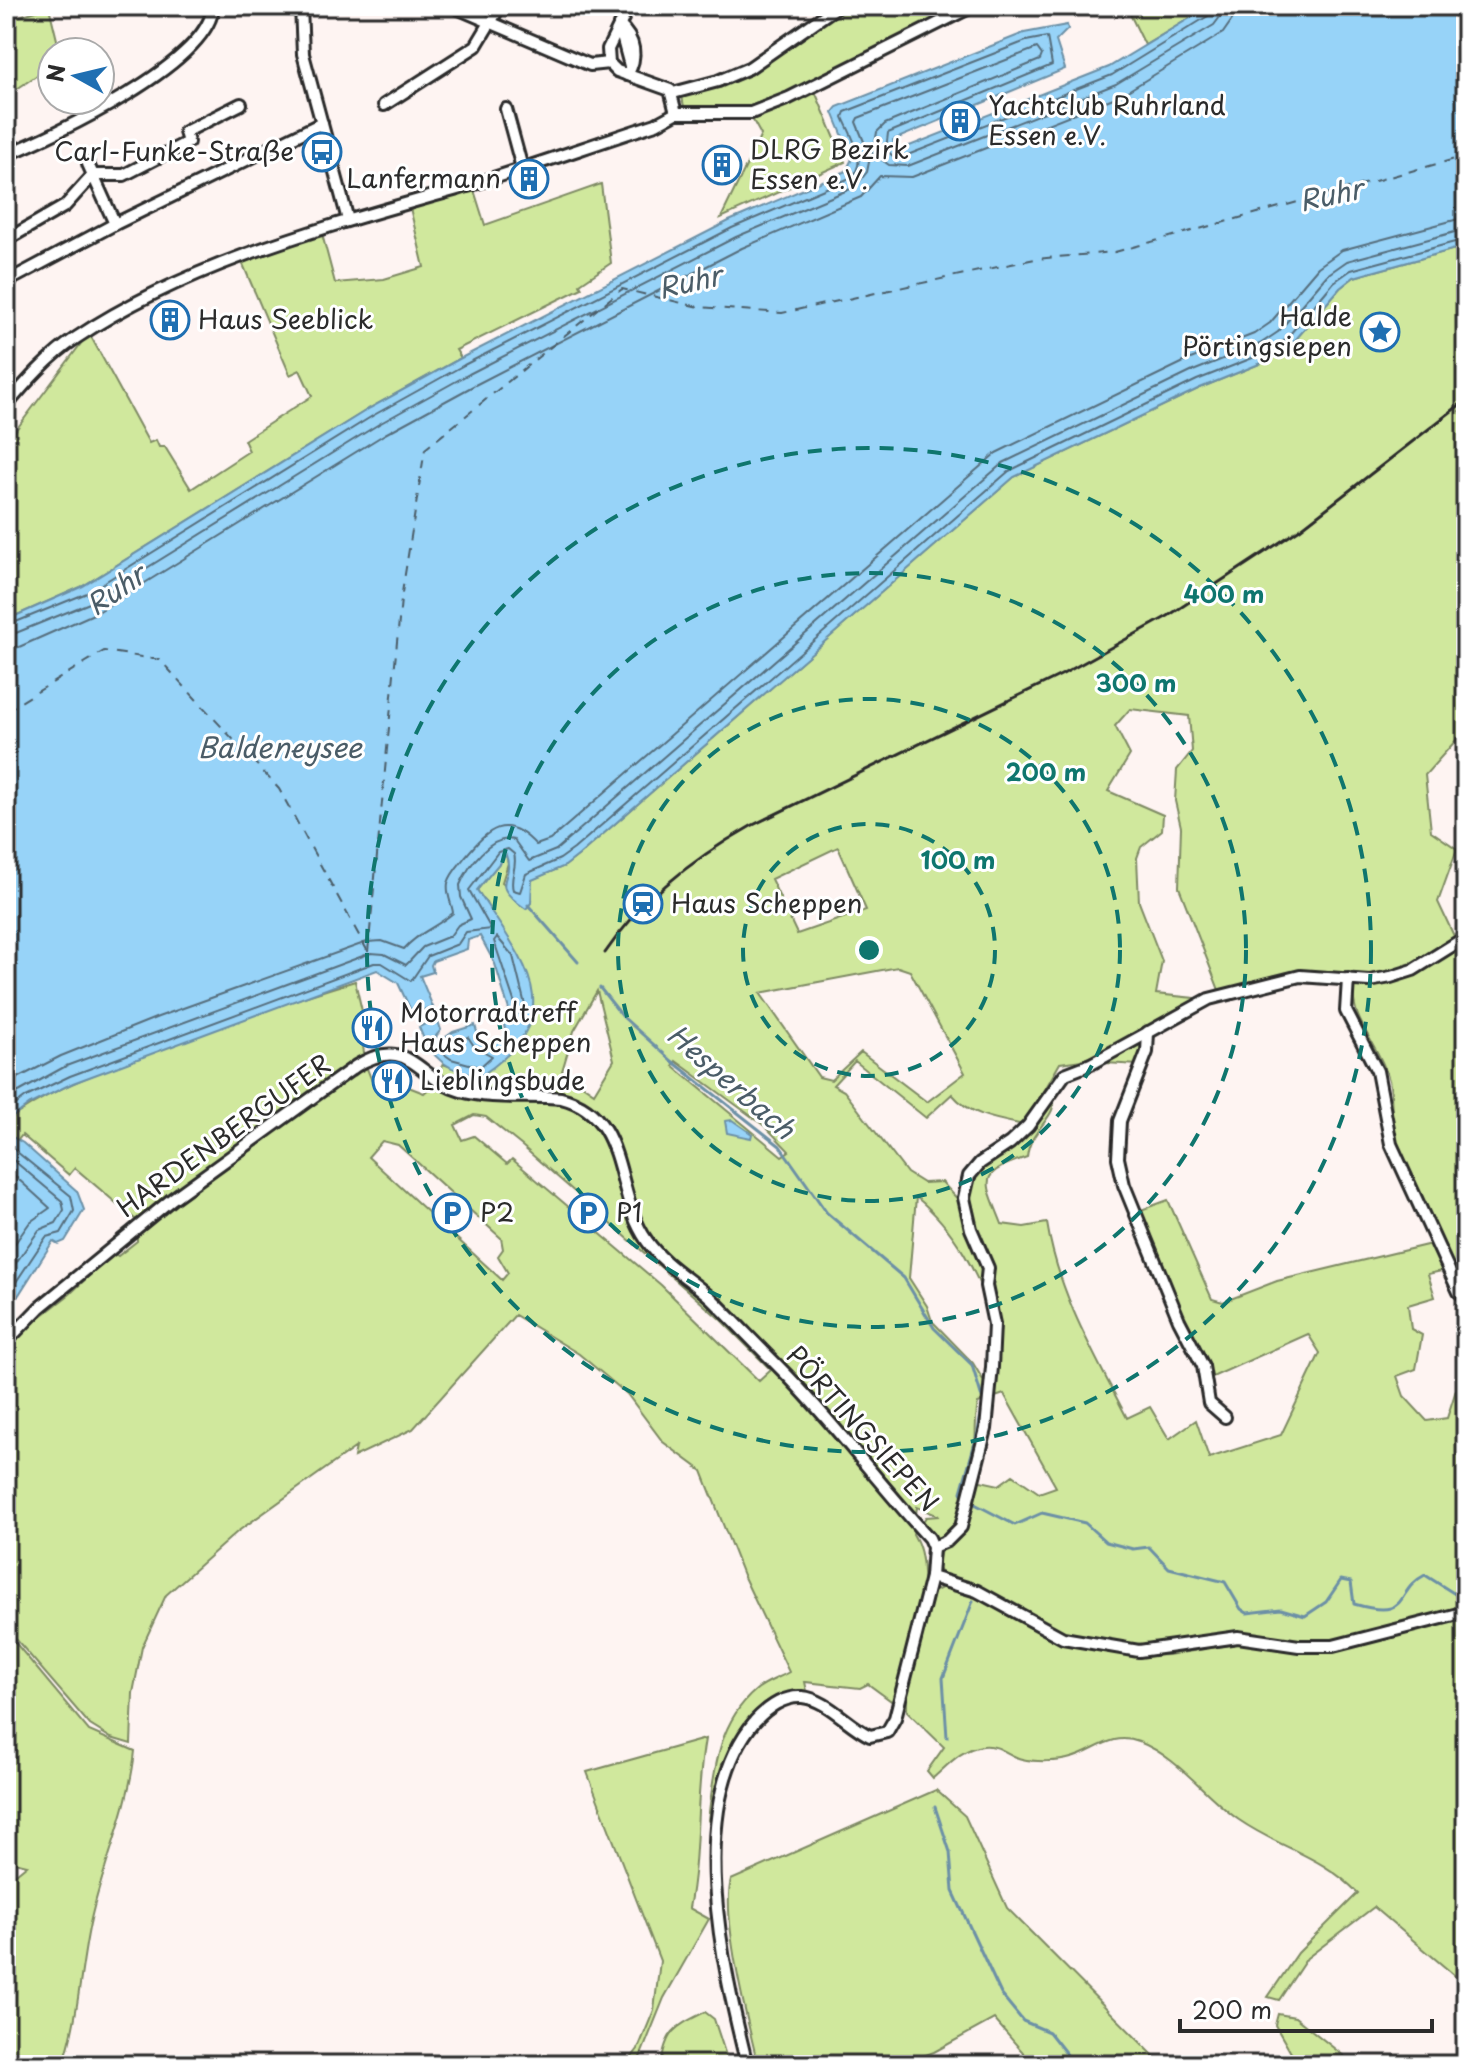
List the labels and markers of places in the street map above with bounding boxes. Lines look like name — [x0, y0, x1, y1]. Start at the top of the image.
place label: Yachtclub Ruhrland Essen e.V. — [988, 85, 1226, 154]
building icon: Yachtclub Ruhrland Essen e.V. — [939, 100, 981, 142]
place label: DLRG Bezirk Essen e.V. — [750, 129, 909, 198]
place label: Carl-Funke-Straße — [54, 131, 294, 170]
bus stop icon: Carl-Funke-Straße — [301, 131, 343, 173]
building icon: DLRG Bezirk Essen e.V. — [701, 144, 743, 186]
place label: Lanfermann — [346, 158, 501, 197]
building icon: Lanfermann — [508, 158, 550, 200]
place label: Halde Pörtingsiepen — [1182, 296, 1352, 365]
building icon: Haus Seeblick — [149, 299, 191, 341]
place label: Haus Seeblick — [198, 299, 373, 338]
place icon: Halde Pörtingsiepen — [1359, 311, 1401, 353]
station icon: Haus Scheppen — [622, 883, 664, 925]
place label: Haus Scheppen — [671, 883, 862, 922]
centre of rings — [855, 936, 883, 964]
place label: Motorradtreff Haus Scheppen — [400, 992, 591, 1061]
restaurant icon: Motorradtreff Haus Scheppen — [351, 1007, 393, 1049]
restaurant icon: Lieblingsbude — [371, 1060, 413, 1102]
place label: Lieblingsbude — [420, 1060, 585, 1099]
parking icon: P2 — [431, 1192, 473, 1234]
place label: P2 — [480, 1192, 514, 1231]
parking icon: P1 — [567, 1192, 609, 1234]
place label: P1 — [616, 1192, 642, 1231]

